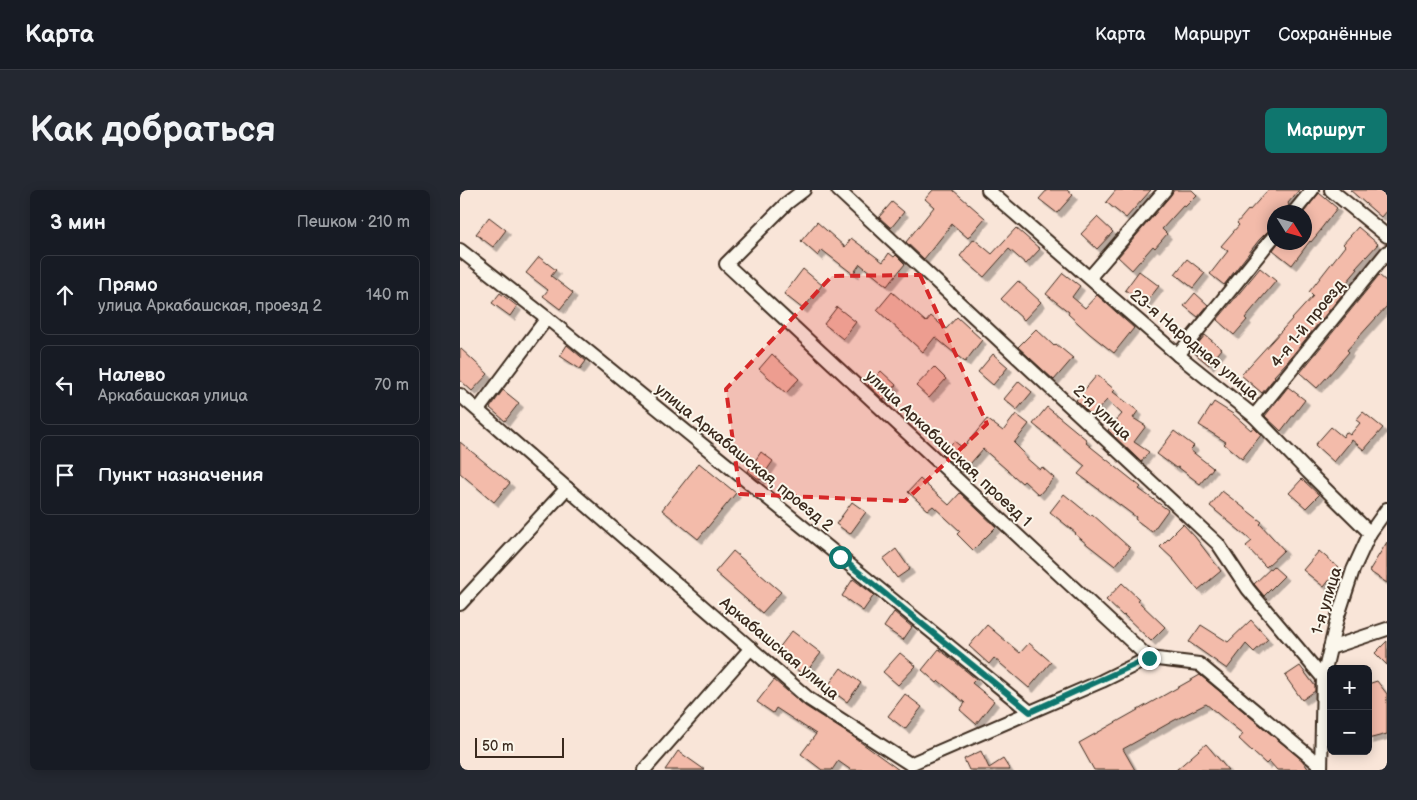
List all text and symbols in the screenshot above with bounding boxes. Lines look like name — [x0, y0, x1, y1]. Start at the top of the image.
text: Карта — [25, 20, 94, 49]
text: Карта — [1095, 24, 1146, 45]
text: Маршрут — [1174, 24, 1250, 45]
text: Сохранённые — [1278, 24, 1392, 45]
button: Маршрут — [1265, 108, 1387, 153]
text: Как добраться — [30, 109, 276, 152]
north arrow — [1267, 205, 1312, 250]
text: 3 мин — [50, 210, 106, 235]
text: Пешком · 210 m — [297, 213, 410, 232]
text: Прямо — [98, 274, 158, 297]
street label: 4-я 1-й проезд — [1267, 276, 1349, 372]
icon: ahead — [51, 281, 79, 309]
text: 140 m — [366, 286, 409, 305]
street label: 23-я Народная улица — [1126, 286, 1263, 405]
text: улица Аркабашская, проезд 2 — [98, 297, 322, 316]
text: Налево — [98, 364, 165, 387]
street label: улица Аркабашская, проезд 1 — [861, 367, 1035, 531]
icon: left — [51, 371, 79, 399]
text: 70 m — [374, 376, 409, 395]
street label: улица Аркабашская, проезд 2 — [651, 380, 837, 536]
street label: 2-я улица — [1069, 381, 1135, 445]
text: Аркабашская улица — [98, 387, 248, 406]
icon: arrive — [51, 461, 79, 489]
text: Пункт назначения — [98, 464, 263, 487]
route start — [829, 546, 852, 569]
street label: 1-я улица — [1308, 564, 1346, 637]
street label: Аркабашская улица — [715, 593, 843, 705]
route end — [1138, 647, 1161, 670]
map controls — [1327, 665, 1372, 755]
button: + — [1327, 665, 1372, 710]
button: − — [1327, 710, 1372, 755]
scale bar — [475, 735, 564, 758]
text: 50 m — [482, 738, 514, 755]

